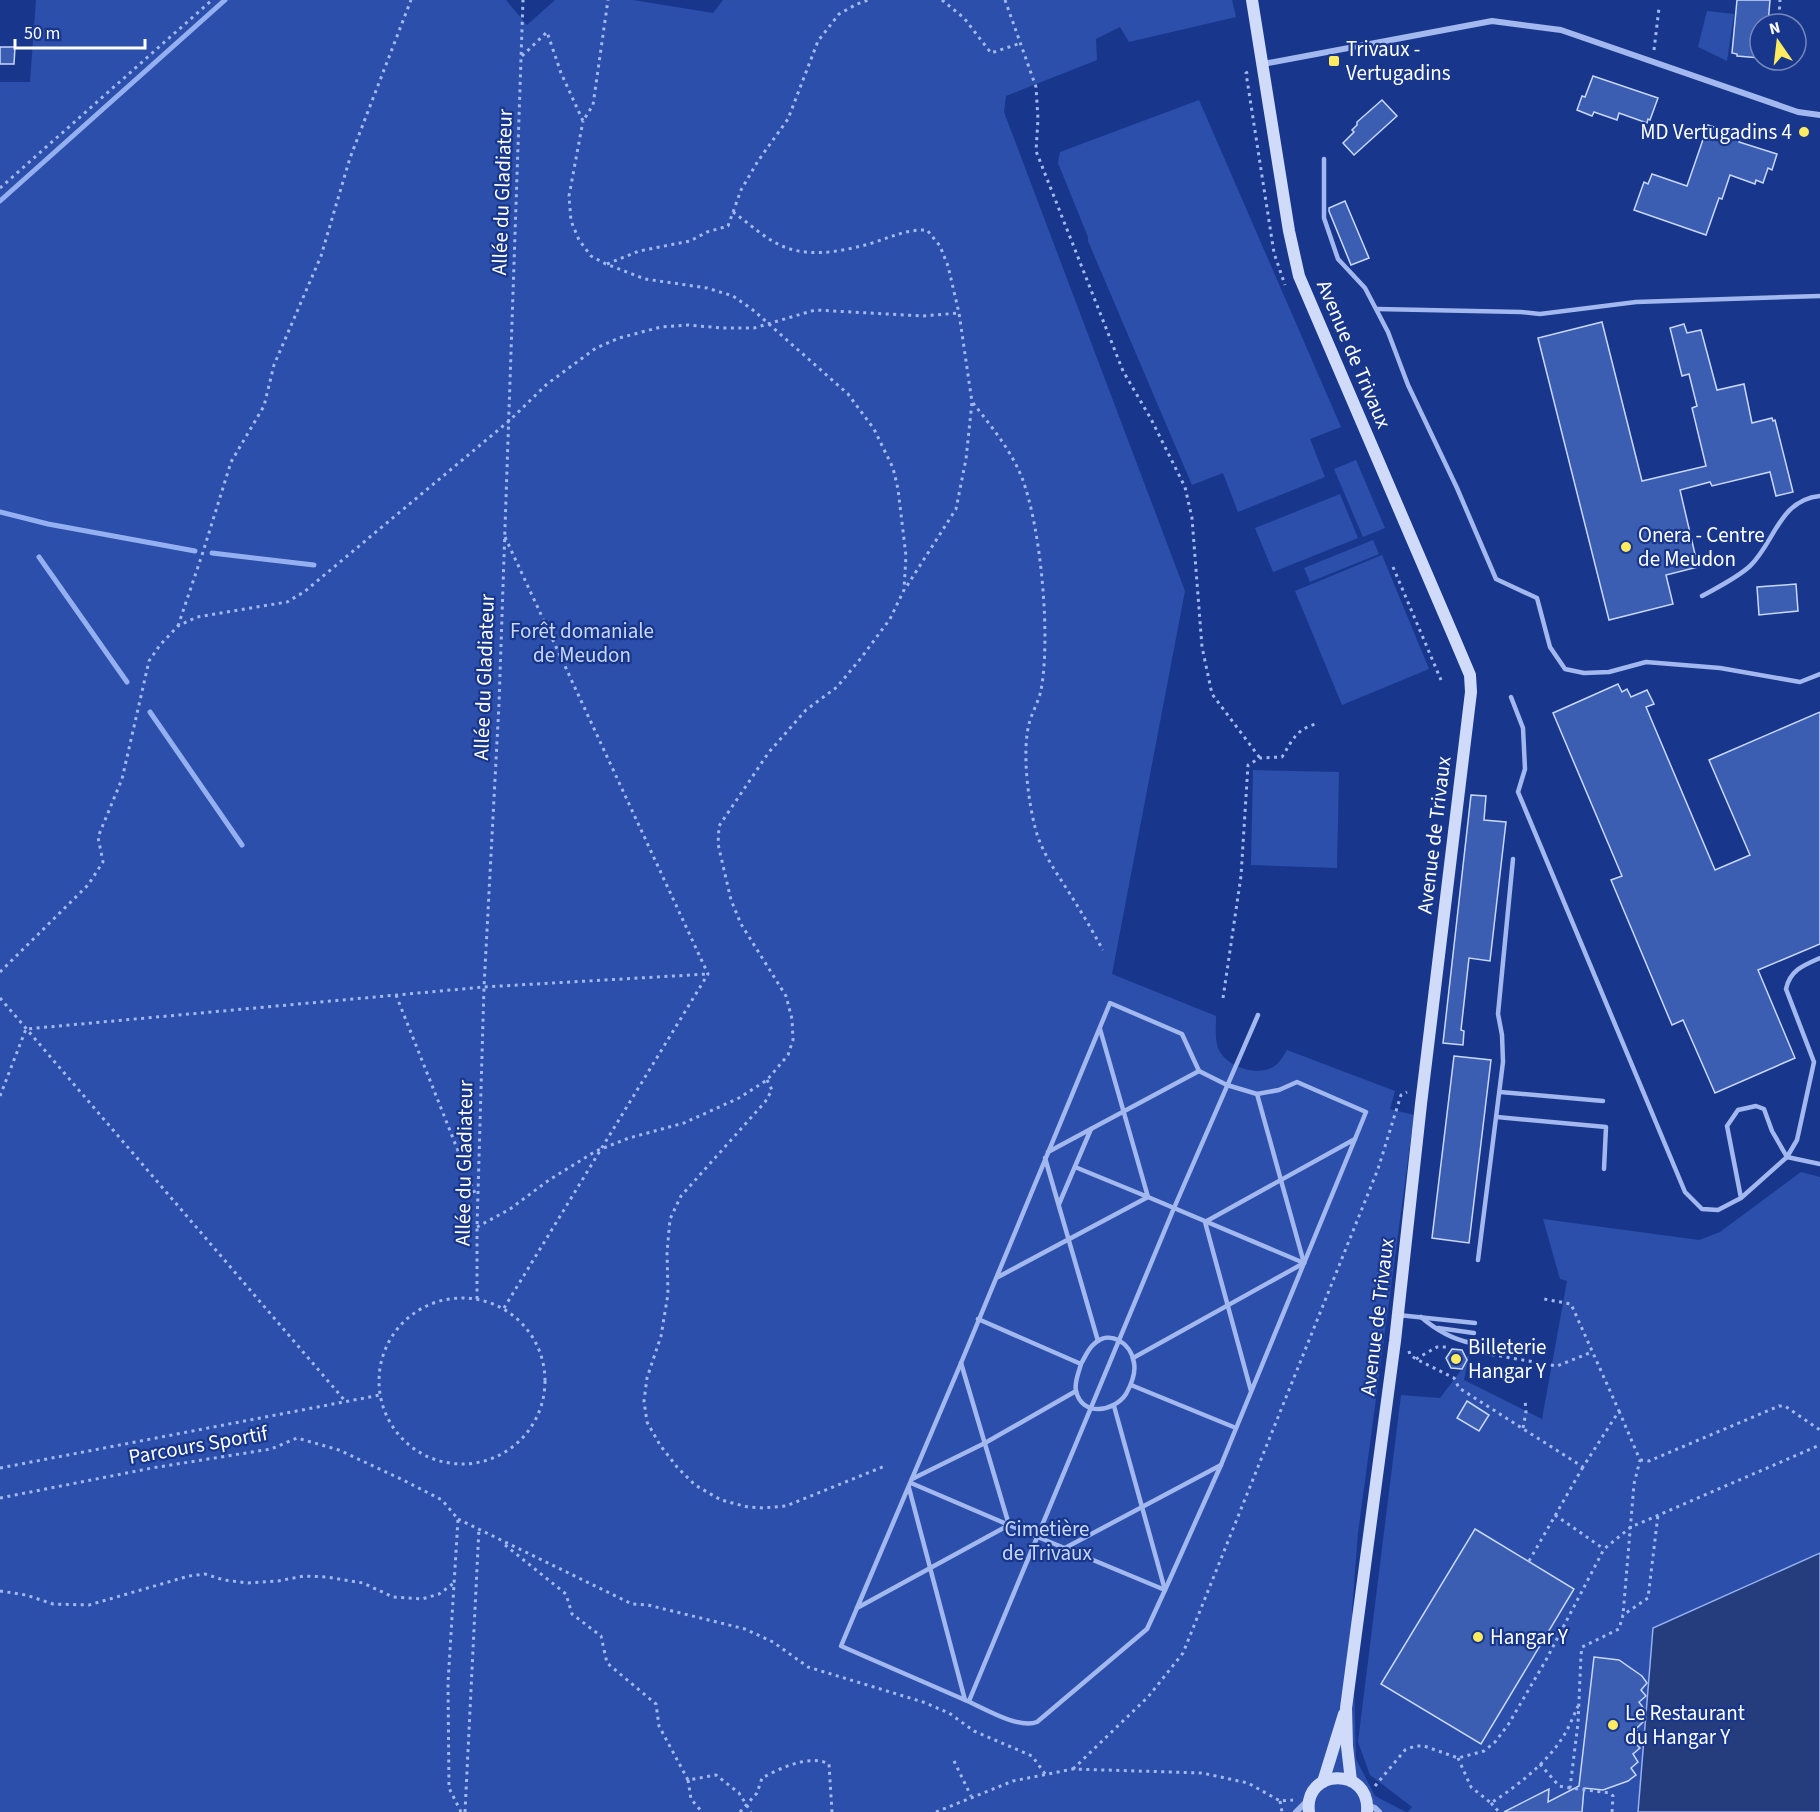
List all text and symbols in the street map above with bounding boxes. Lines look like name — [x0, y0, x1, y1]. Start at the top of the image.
scale bar — [15, 12, 146, 50]
north arrow — [1748, 12, 1808, 72]
text: N — [1767, 16, 1782, 40]
text: 50 m — [24, 21, 60, 46]
place label: Trivaux - Vertugadins — [1346, 34, 1451, 88]
marker: Trivaux - Vertugadins — [1327, 54, 1341, 68]
street label: Allée du Gladiateur — [484, 108, 520, 276]
place label: MD Vertugadins 4 — [1640, 117, 1792, 147]
marker: MD Vertugadins 4 — [1797, 125, 1811, 139]
street label: Avenue de Trivaux — [1309, 275, 1399, 433]
place label: Onera - Centre de Meudon — [1638, 520, 1765, 574]
marker: Onera - Centre de Meudon — [1619, 540, 1633, 554]
street label: Allée du Gladiateur — [466, 593, 502, 761]
park label: Forêt domaniale de Meudon — [510, 616, 654, 670]
street label: Avenue de Trivaux — [1409, 754, 1459, 916]
street label: Allée du Gladiateur — [448, 1079, 480, 1246]
street label: Avenue de Trivaux — [1352, 1236, 1402, 1398]
place label: Billeterie Hangar Y — [1468, 1332, 1547, 1386]
marker: Billeterie Hangar Y — [1449, 1352, 1463, 1366]
street label: Parcours Sportif — [126, 1418, 271, 1472]
park label: Cimetière de Trivaux — [1002, 1514, 1093, 1568]
place label: Hangar Y — [1490, 1622, 1569, 1652]
marker: Hangar Y — [1471, 1630, 1485, 1644]
place label: Le Restaurant du Hangar Y — [1625, 1698, 1745, 1752]
marker: Le Restaurant du Hangar Y — [1606, 1718, 1620, 1732]

